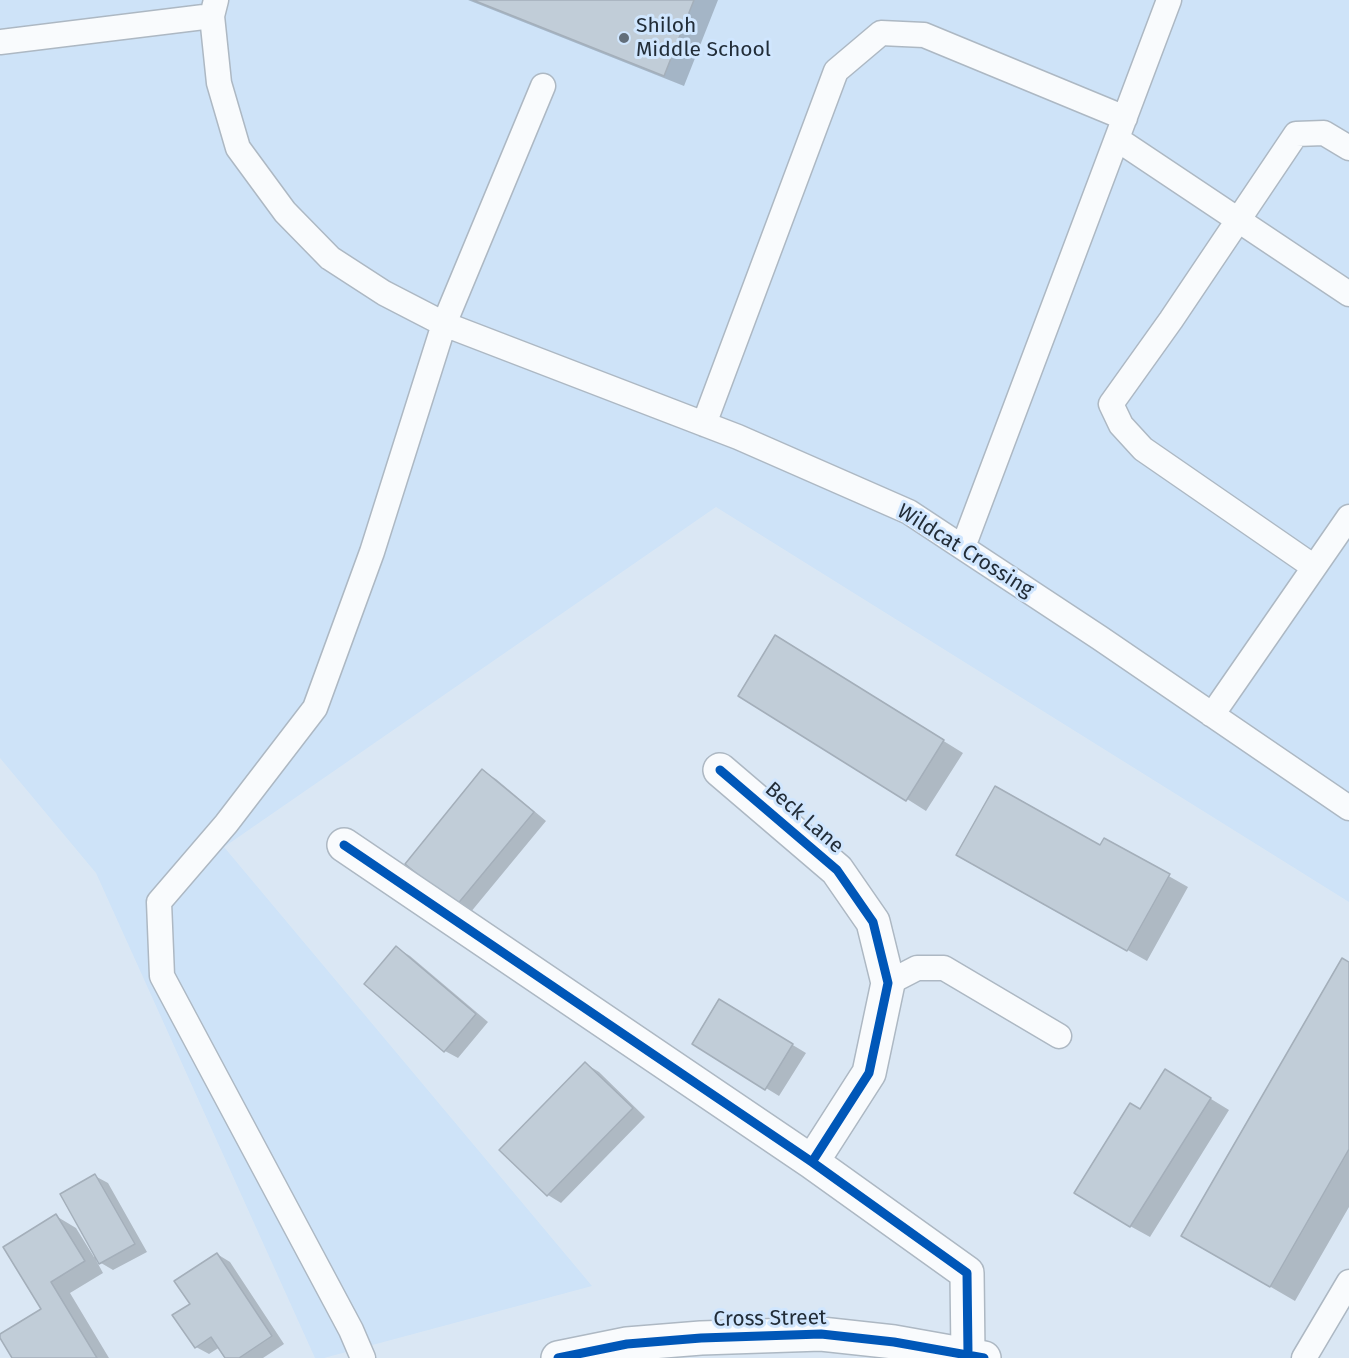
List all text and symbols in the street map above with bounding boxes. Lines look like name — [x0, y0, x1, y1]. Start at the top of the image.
place label: Shiloh Middle School — [636, 13, 771, 63]
marker: Shiloh Middle School — [617, 31, 631, 45]
street label: Wildcat Crossing — [892, 499, 1038, 603]
street label: Beck Lane — [760, 777, 848, 859]
street label: Cross Street — [713, 1305, 827, 1333]

